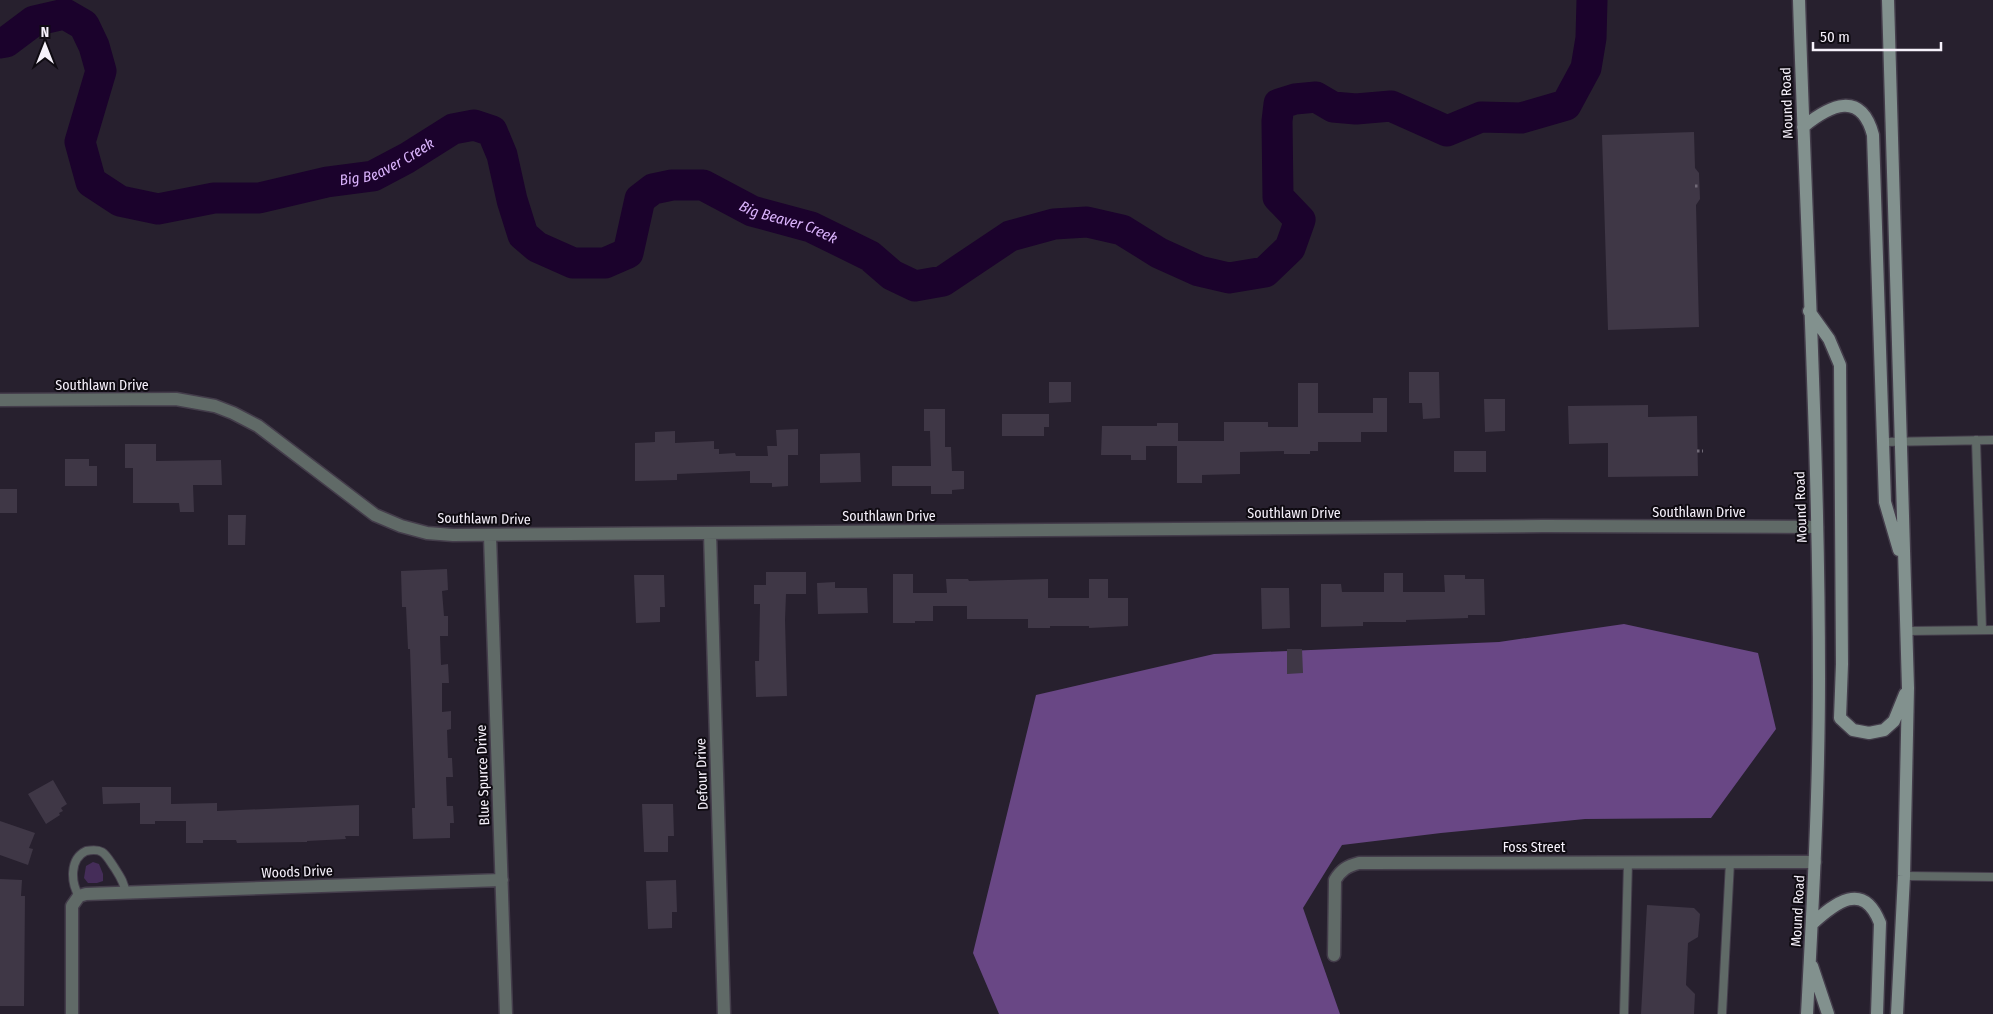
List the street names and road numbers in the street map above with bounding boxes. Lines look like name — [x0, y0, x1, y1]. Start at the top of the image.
street label: Mound Road — [1777, 67, 1797, 139]
street label: Southlawn Drive — [55, 377, 149, 394]
street label: Mound Road — [1791, 471, 1811, 543]
street label: Southlawn Drive — [1652, 504, 1746, 521]
street label: Southlawn Drive — [1247, 505, 1341, 522]
street label: Southlawn Drive — [842, 508, 936, 525]
street label: Southlawn Drive — [437, 510, 531, 528]
street label: Blue Spurce Drive — [473, 724, 493, 826]
street label: Defour Drive — [692, 738, 712, 810]
street label: Foss Street — [1503, 839, 1566, 856]
street label: Woods Drive — [261, 862, 333, 882]
street label: Mound Road — [1788, 875, 1808, 947]

